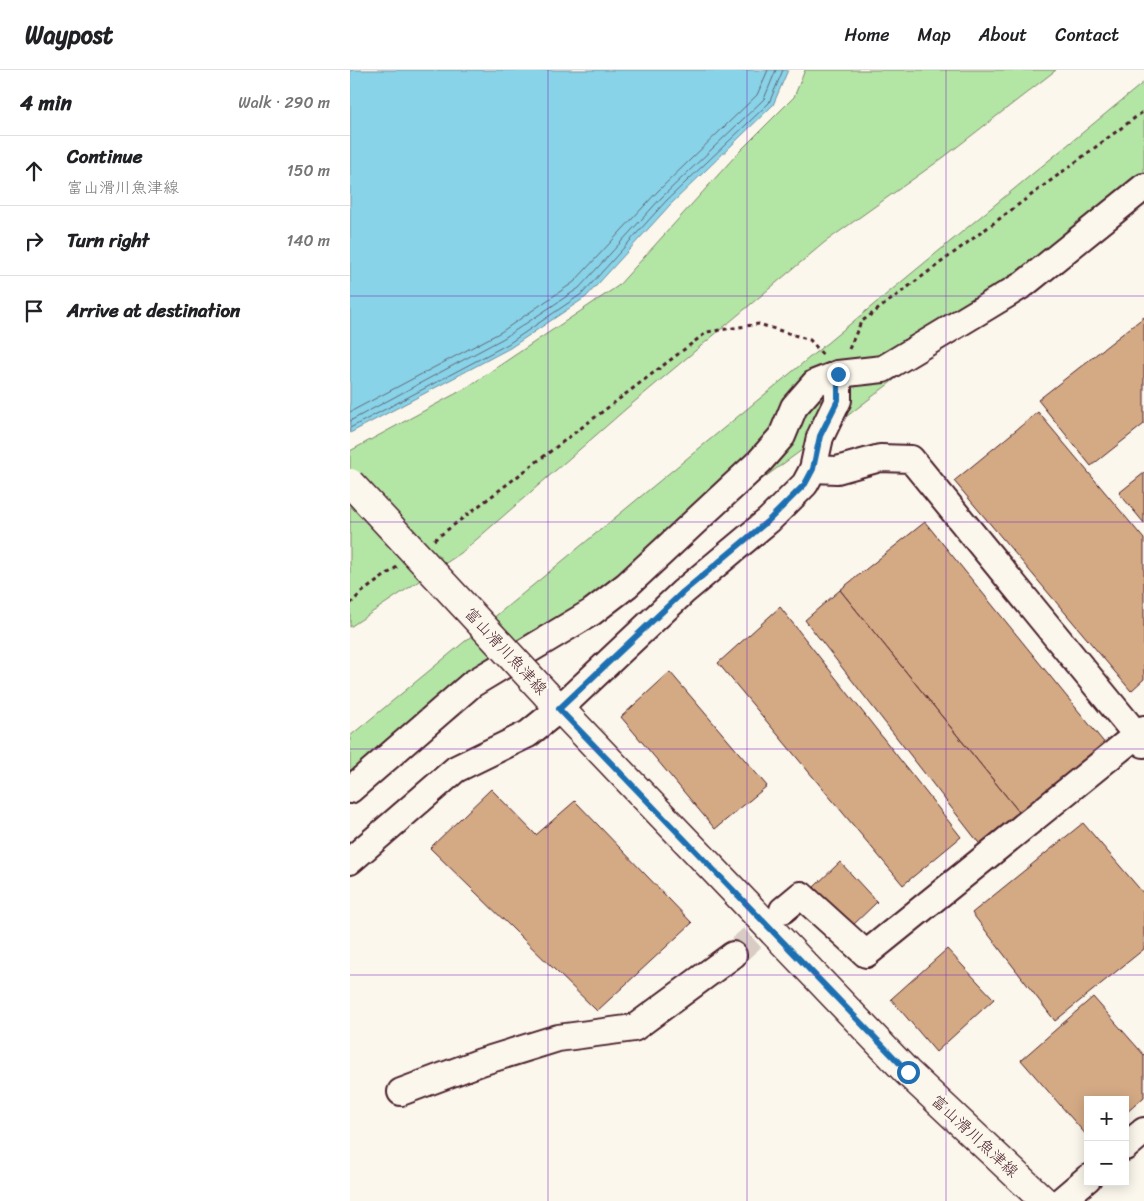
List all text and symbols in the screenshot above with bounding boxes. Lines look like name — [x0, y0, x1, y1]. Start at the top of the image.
text: Waypost — [25, 14, 113, 56]
text: Home — [845, 19, 890, 51]
text: Map — [918, 19, 951, 51]
text: About — [979, 19, 1027, 51]
text: Contact — [1055, 19, 1119, 51]
text: 4 min — [20, 84, 72, 122]
text: Walk · 290 m — [238, 88, 330, 117]
text: Continue — [67, 140, 143, 173]
text: 150 m — [287, 156, 330, 185]
icon: ahead — [20, 157, 48, 185]
text: 富山滑川魚津線 — [67, 173, 179, 202]
text: Turn right — [67, 224, 149, 257]
text: 140 m — [287, 226, 330, 255]
icon: right — [20, 227, 48, 255]
text: Arrive at destination — [67, 294, 240, 327]
icon: arrive — [20, 297, 48, 325]
route end — [827, 363, 850, 386]
street label: 富山滑川魚津線 — [457, 600, 555, 702]
route start — [897, 1061, 920, 1084]
street label: 富山滑川魚津線 — [924, 1087, 1026, 1185]
map controls — [1084, 1096, 1129, 1186]
button: + — [1084, 1096, 1129, 1141]
button: − — [1084, 1141, 1129, 1186]

